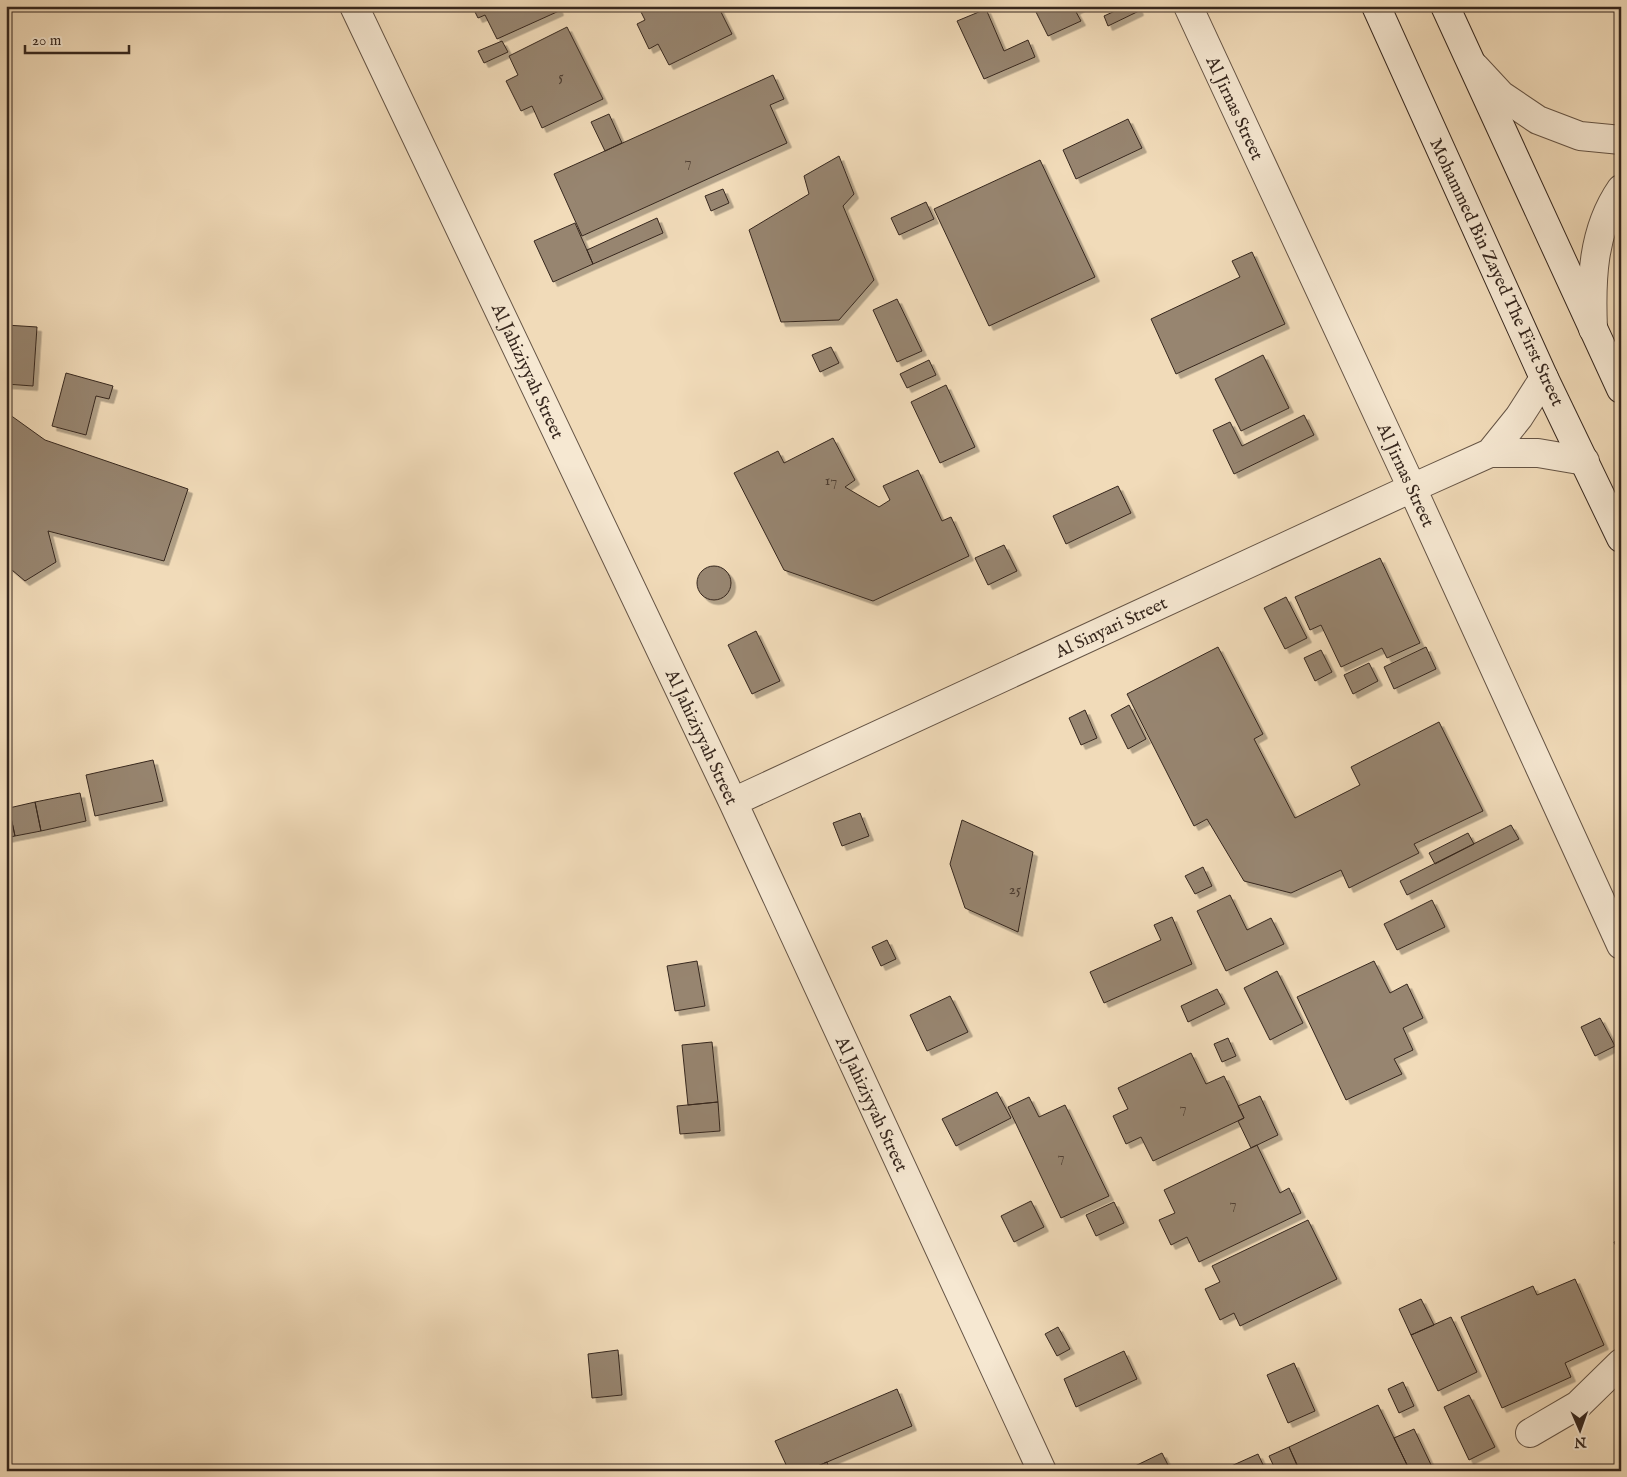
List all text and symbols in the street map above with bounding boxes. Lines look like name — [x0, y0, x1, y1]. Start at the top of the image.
scale bar — [25, 22, 129, 54]
text: 20 m — [32, 31, 62, 50]
street label: Al Jirnas Street — [1199, 52, 1268, 164]
house number: 5 — [558, 67, 564, 86]
street label: Mohammed Bin Zayed The First Street — [1423, 135, 1568, 410]
house number: 7 — [684, 152, 692, 171]
street label: Al Jahiziyyah Street — [485, 299, 568, 443]
street label: Al Jirnas Street — [1370, 419, 1439, 531]
house number: 17 — [825, 471, 837, 490]
street label: Al Sinyari Street — [1051, 592, 1171, 665]
street label: Al Jahiziyyah Street — [659, 665, 742, 809]
house number: 25 — [1009, 880, 1022, 899]
street label: Al Jahiziyyah Street — [829, 1032, 912, 1176]
house number: 7 — [1179, 1098, 1187, 1117]
house number: 7 — [1057, 1147, 1065, 1166]
house number: 7 — [1229, 1194, 1237, 1213]
north arrow — [1554, 1404, 1604, 1454]
text: N — [1574, 1433, 1588, 1451]

